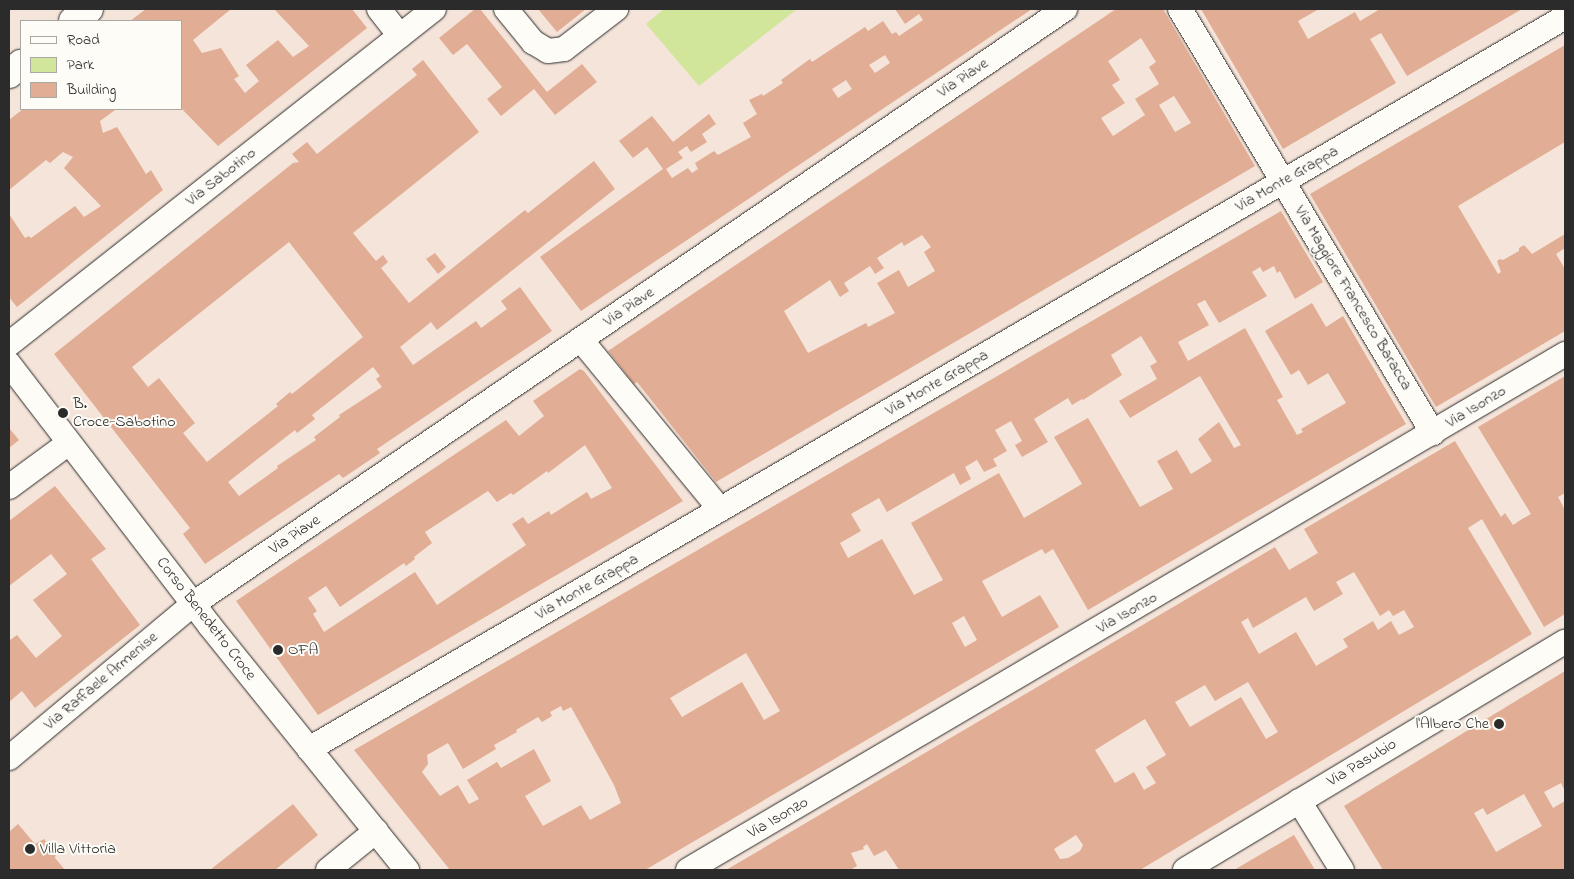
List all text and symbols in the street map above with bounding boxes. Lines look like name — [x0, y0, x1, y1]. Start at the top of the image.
legend — [20, 20, 182, 110]
text: Road — [67, 29, 100, 51]
text: Park — [67, 54, 94, 76]
street label: Via Piave — [934, 54, 992, 102]
text: Building — [67, 79, 116, 101]
street label: Via Monte Grappa — [1232, 142, 1342, 216]
street label: Via Sabotino — [182, 144, 260, 210]
street label: Via Maggiore Francesco Baracca — [1290, 202, 1416, 394]
street label: Via Piave — [600, 283, 658, 331]
street label: Via Monte Grappa — [882, 346, 992, 420]
street label: Via Isonzo — [1442, 382, 1510, 432]
place label: B. Croce-Sabotino — [73, 394, 175, 432]
marker: B. Croce-Sabotino — [57, 407, 69, 419]
street label: Via Piave — [266, 511, 324, 559]
street label: Via Monte Grappa — [532, 550, 642, 624]
street label: Corso Benedetto Croce — [152, 554, 260, 684]
street label: Via Isonzo — [1093, 588, 1161, 638]
street label: Via Raffaele Armenise — [40, 628, 162, 734]
place label: OFA — [288, 640, 318, 660]
marker: OFA — [272, 644, 284, 656]
place label: l'Albero Che — [1416, 714, 1489, 734]
marker: l'Albero Che — [1493, 718, 1505, 730]
street label: Via Pasubio — [1324, 735, 1400, 791]
street label: Via Isonzo — [744, 793, 812, 843]
place label: Villa Vittoria — [40, 839, 116, 859]
marker: Villa Vittoria — [24, 843, 36, 855]

